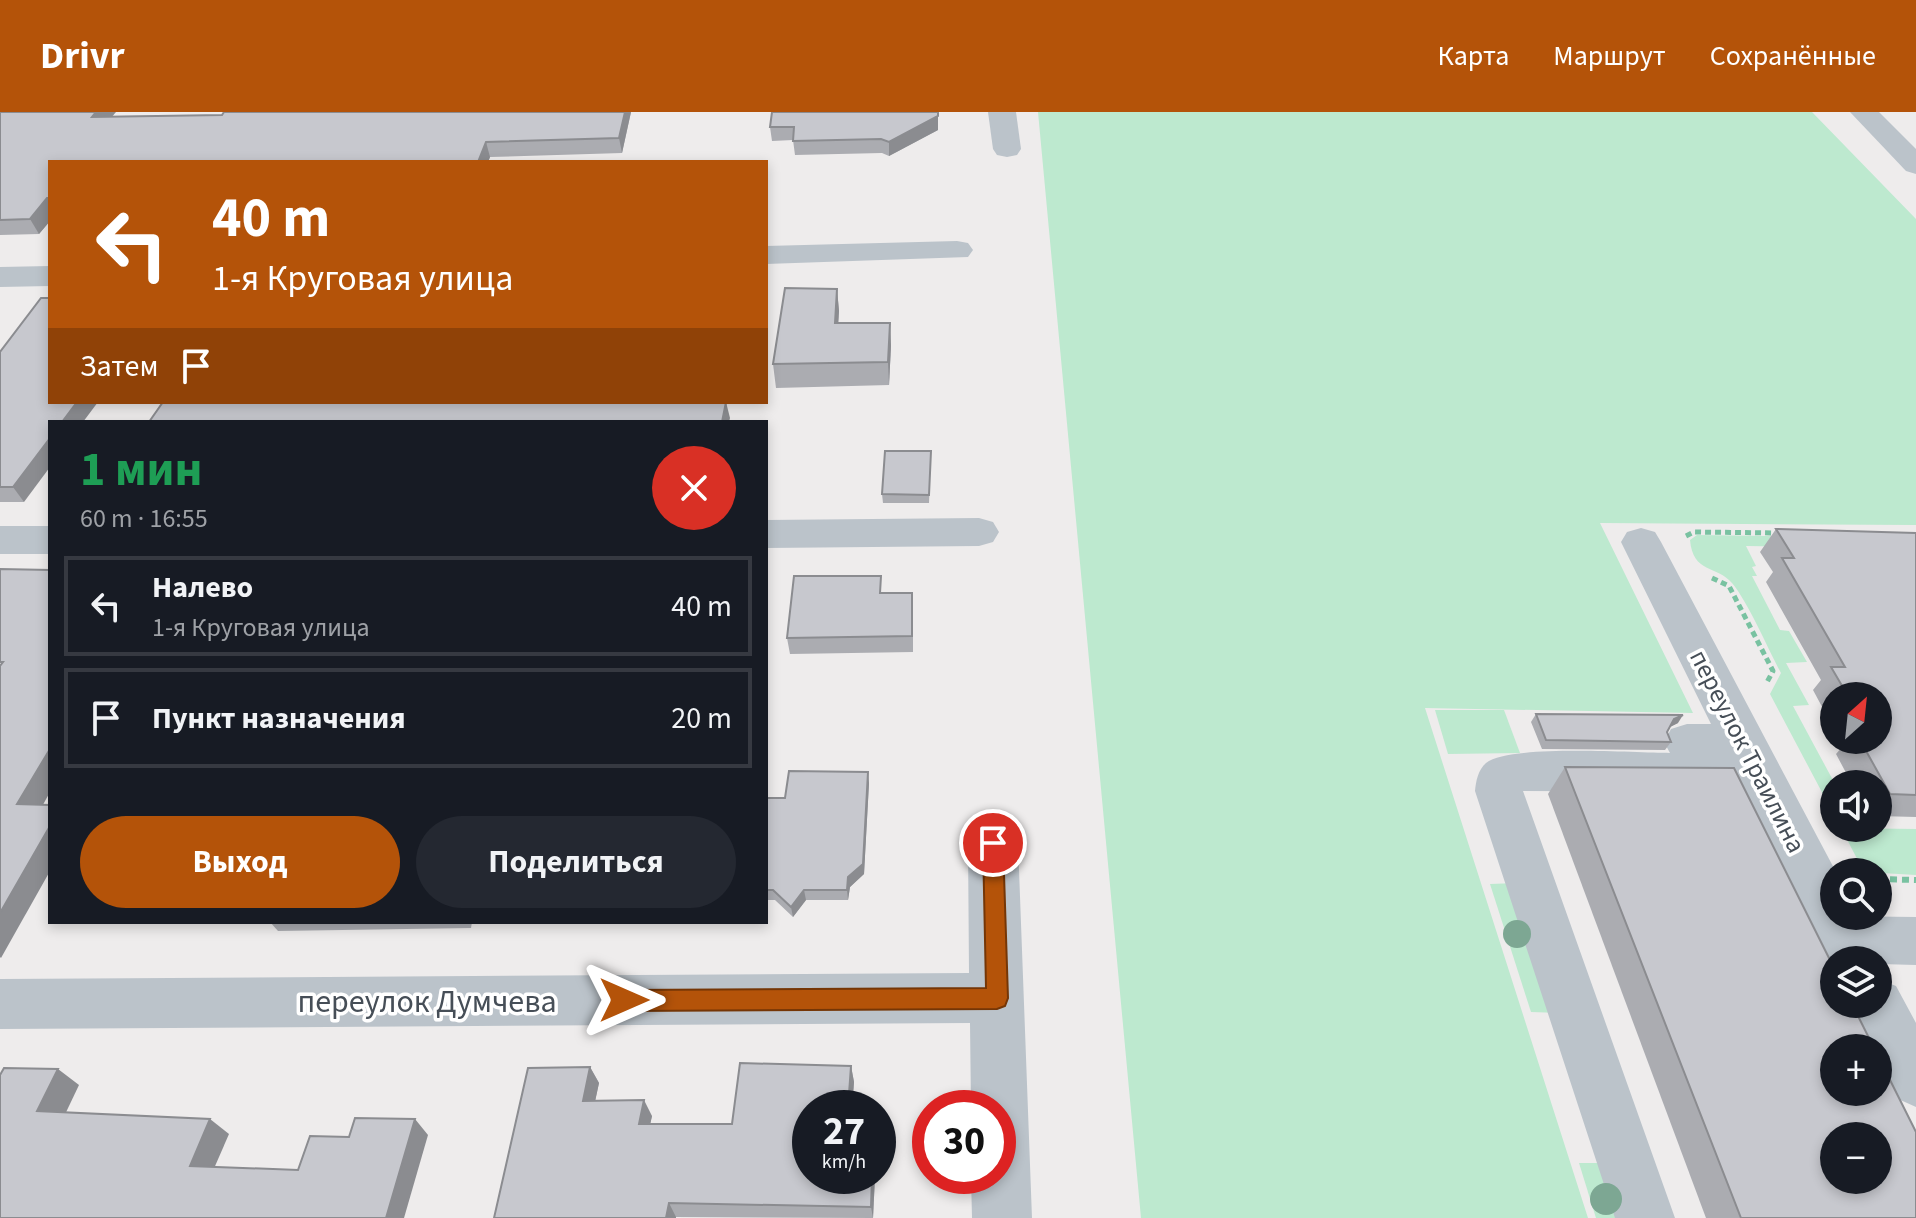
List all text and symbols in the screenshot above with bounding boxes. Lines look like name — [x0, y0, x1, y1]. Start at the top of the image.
text: Drivr — [40, 29, 125, 83]
text: Карта — [1438, 36, 1509, 76]
text: Маршрут — [1553, 36, 1666, 76]
text: Сохранённые — [1710, 36, 1876, 76]
text: 40 m — [212, 179, 330, 258]
icon: left — [80, 192, 184, 296]
text: 1-я Круговая улица — [212, 253, 513, 304]
icon: arrive — [174, 344, 218, 388]
text: Затем — [80, 345, 158, 388]
text: 1 мин — [80, 436, 203, 504]
button: close — [652, 446, 736, 530]
text: 60 m · 16:55 — [80, 500, 208, 537]
text: Налево — [152, 566, 253, 609]
icon: left — [84, 584, 128, 628]
text: 40 m — [671, 585, 732, 628]
text: 1-я Круговая улица — [152, 609, 370, 646]
street label: переулок Траилина — [1680, 643, 1815, 859]
north arrow — [1820, 682, 1892, 754]
map controls — [1820, 682, 1892, 1194]
icon: arrive — [84, 696, 128, 740]
text: Пункт назначения — [152, 697, 406, 740]
text: 20 m — [671, 697, 732, 740]
button: sound — [1820, 770, 1892, 842]
pin — [959, 809, 1027, 877]
button: Выход — [80, 816, 400, 908]
button: Поделиться — [416, 816, 736, 908]
icon: arrive — [971, 821, 1015, 865]
button: search — [1820, 858, 1892, 930]
button: layers — [1820, 946, 1892, 1018]
position arrow — [582, 958, 666, 1042]
street label: переулок Думчева — [297, 979, 557, 1025]
button: + — [1820, 1034, 1892, 1106]
speed limit sign: 30 — [912, 1090, 1016, 1194]
text: 27 — [823, 1103, 865, 1160]
button: − — [1820, 1122, 1892, 1194]
text: km/h — [822, 1148, 866, 1176]

